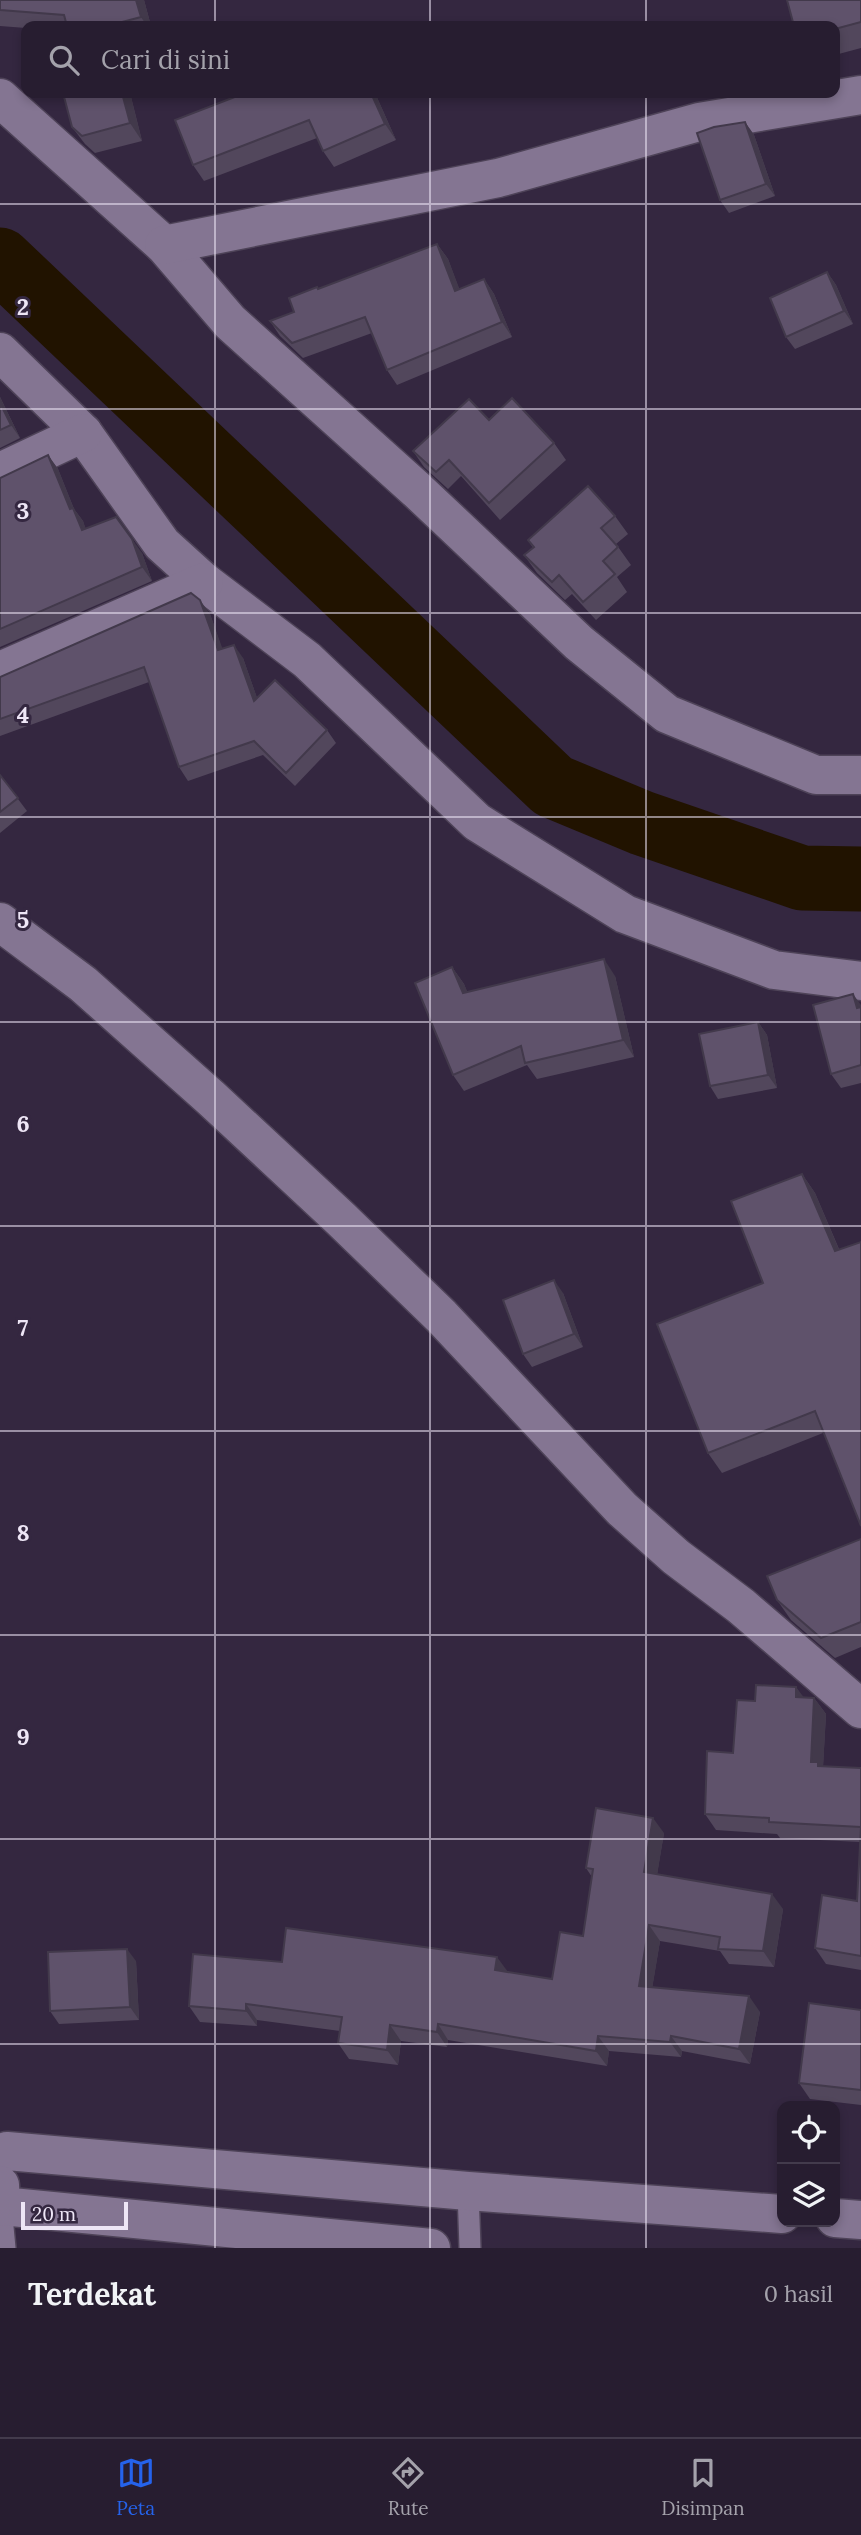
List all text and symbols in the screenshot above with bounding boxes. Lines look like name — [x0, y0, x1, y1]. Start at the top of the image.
search box — [21, 21, 840, 98]
icon: search — [45, 41, 83, 79]
text: Cari di sini — [101, 43, 230, 76]
text: 2 — [17, 292, 29, 321]
text: 3 — [17, 496, 29, 525]
text: 4 — [17, 700, 29, 729]
text: 5 — [17, 905, 29, 934]
text: 6 — [16, 1109, 30, 1138]
text: 7 — [18, 1313, 29, 1342]
text: 8 — [16, 1518, 30, 1547]
text: 9 — [16, 1722, 30, 1751]
map controls — [777, 2101, 840, 2227]
button: locate — [777, 2101, 840, 2164]
button: layers — [777, 2164, 840, 2227]
scale bar — [21, 2199, 128, 2231]
text: 20 m — [32, 2202, 76, 2226]
text: Terdekat — [28, 2275, 156, 2313]
text: 0 hasil — [764, 2279, 833, 2308]
tab: Peta — [116, 2454, 155, 2520]
tab: Rute — [388, 2454, 429, 2520]
tab: Disimpan — [661, 2454, 745, 2520]

